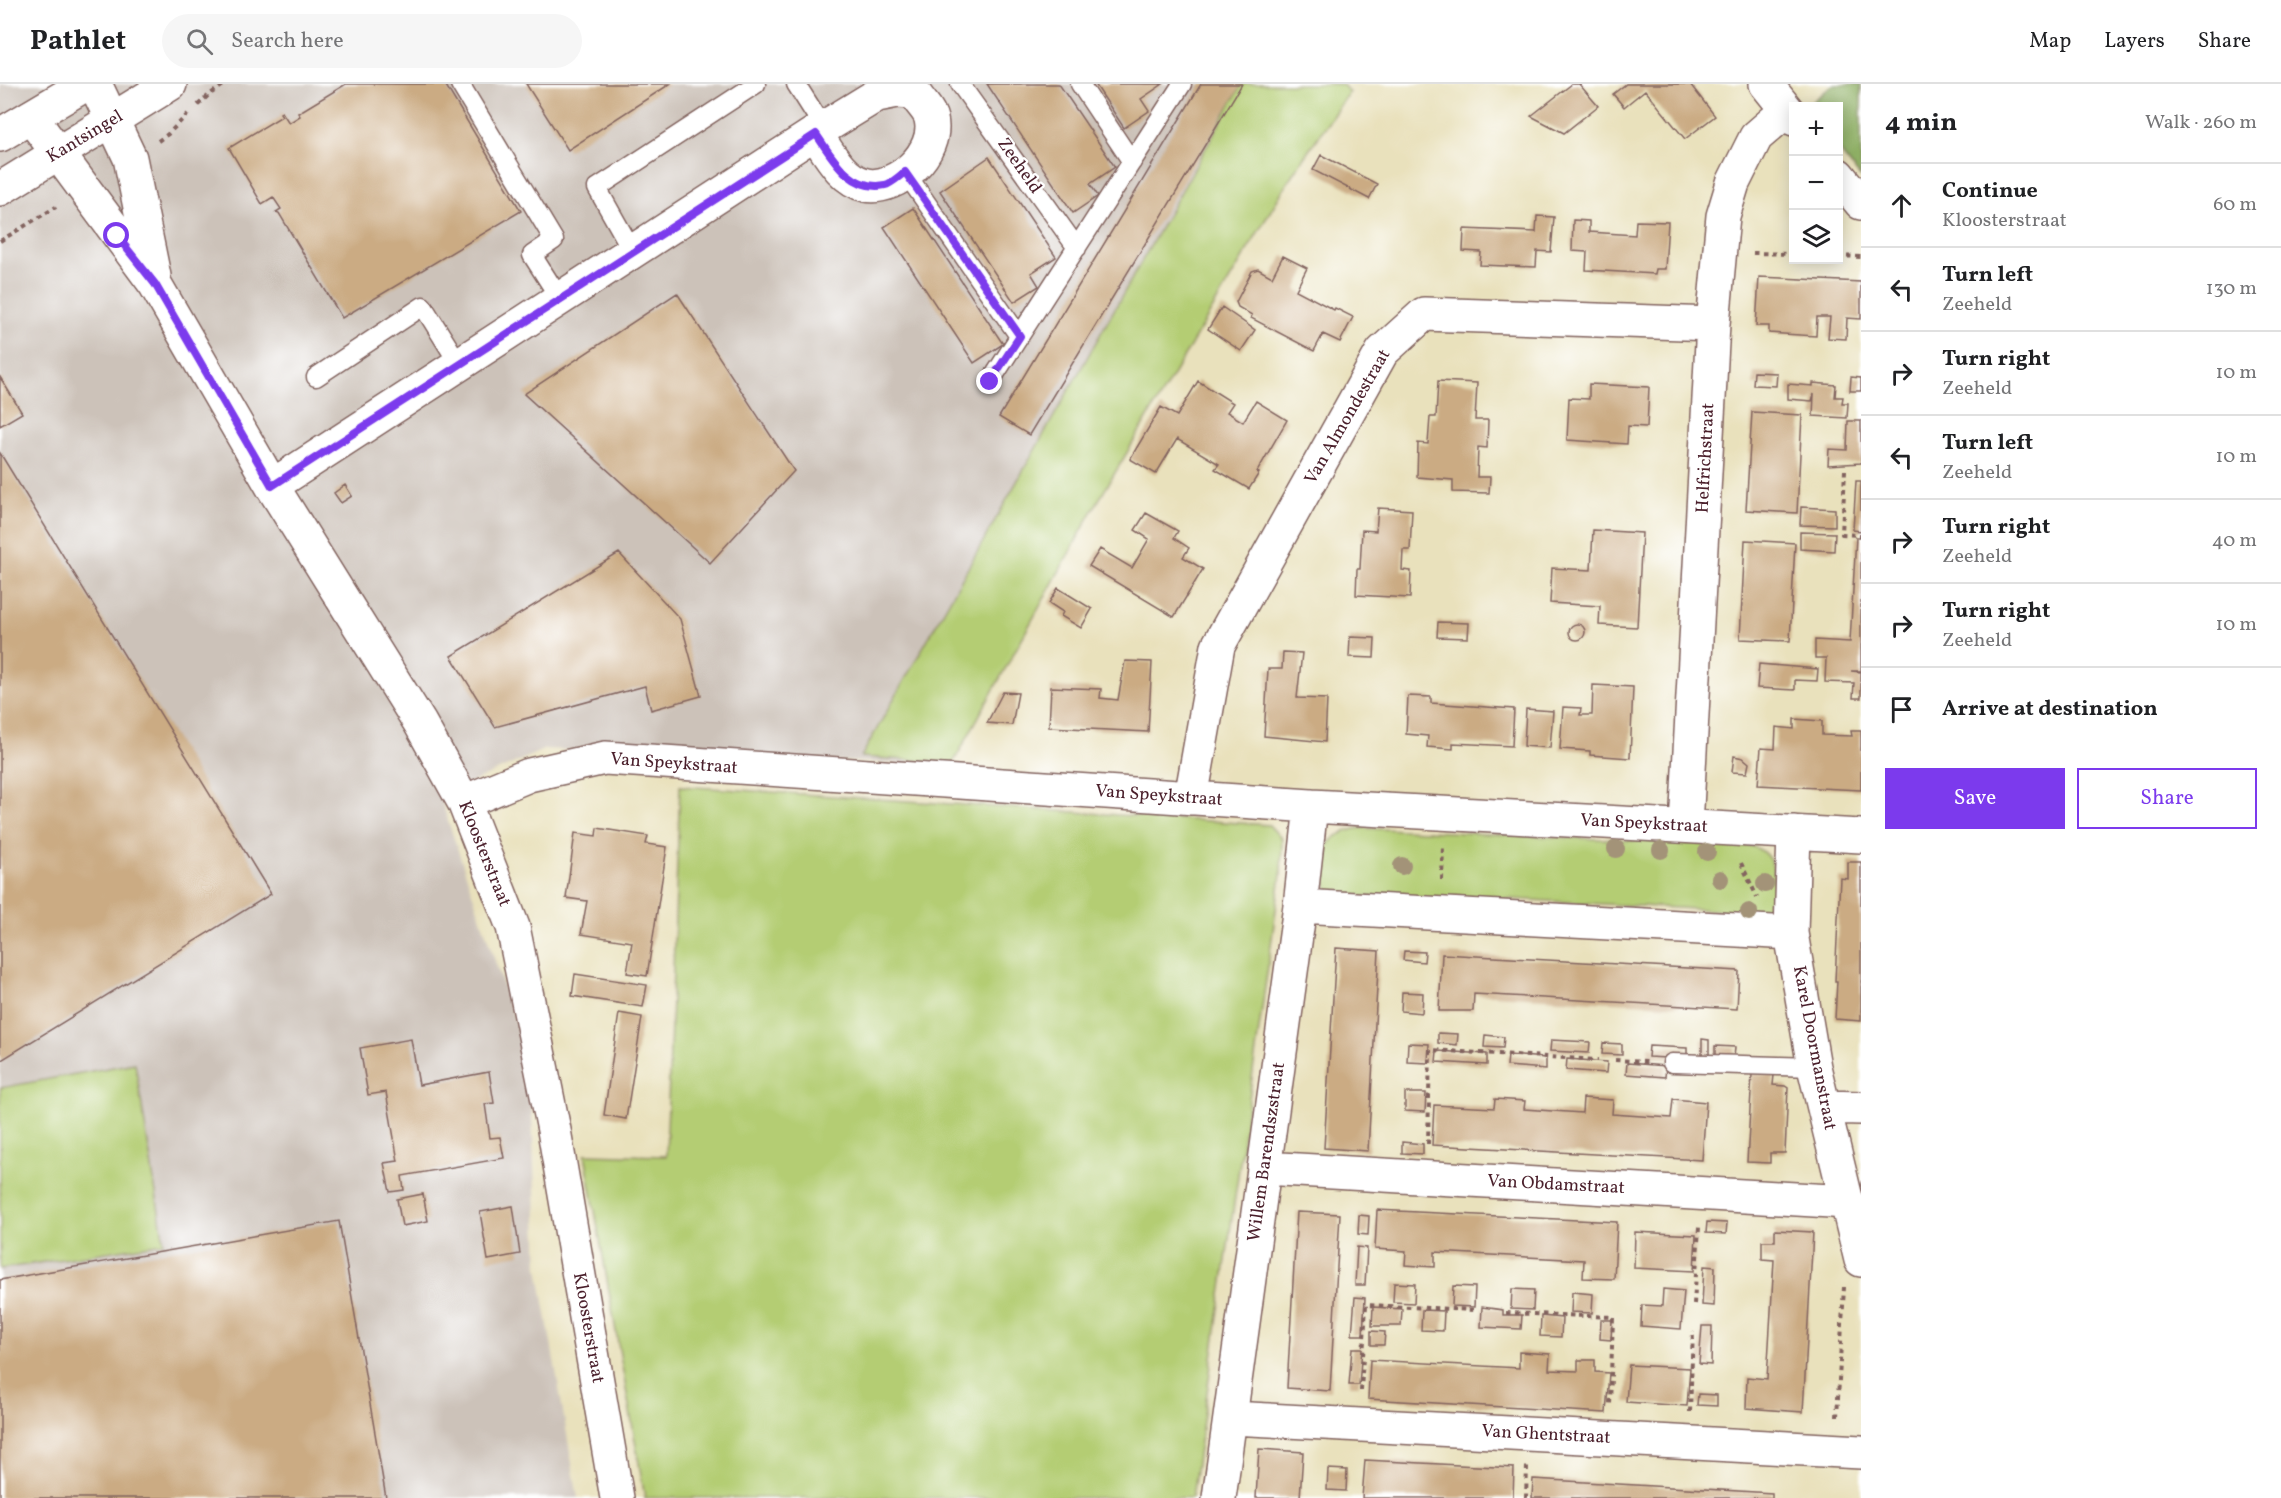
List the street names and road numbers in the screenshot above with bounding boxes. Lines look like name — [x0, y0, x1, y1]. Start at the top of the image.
street label: Kantsingel — [42, 104, 128, 170]
street label: Zeeheld — [991, 133, 1047, 199]
street label: Van Almondestraat — [1299, 345, 1397, 489]
street label: Helfrichstraat — [1691, 402, 1721, 514]
street label: Van Speykstraat — [609, 747, 739, 781]
street label: Van Speykstraat — [1094, 779, 1224, 813]
street label: Kloosterstraat — [451, 797, 517, 911]
street label: Van Speykstraat — [1580, 808, 1708, 840]
street label: Karel Doormanstraat — [1786, 964, 1842, 1132]
street label: Willem Barendszstraat — [1242, 1061, 1292, 1243]
street label: Van Obdamstraat — [1487, 1169, 1625, 1201]
street label: Kloosterstraat — [566, 1271, 610, 1385]
street label: Van Ghentstraat — [1481, 1419, 1611, 1451]

